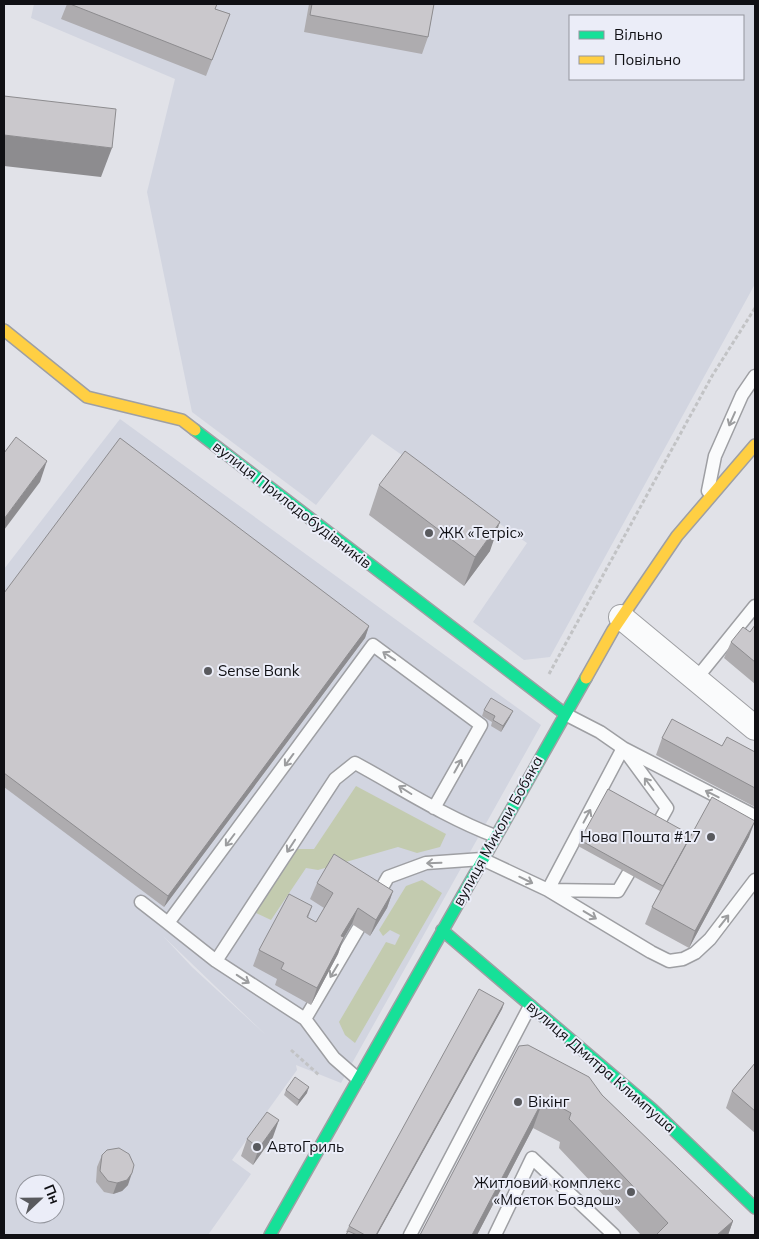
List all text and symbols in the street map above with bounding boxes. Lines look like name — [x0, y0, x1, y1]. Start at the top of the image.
legend — [569, 15, 744, 80]
text: Вільно — [614, 25, 663, 44]
text: Повільно — [614, 50, 681, 69]
one-way arrow — [727, 411, 737, 426]
street label: вулиця Приладобудівників — [209, 437, 375, 573]
place label: ЖК «Тетріс» — [439, 523, 524, 542]
marker: ЖК «Тетріс» — [423, 527, 435, 539]
one-way arrow — [382, 651, 396, 661]
place label: Sense Bank — [218, 661, 300, 680]
marker: Sense Bank — [202, 665, 214, 677]
one-way arrow — [283, 753, 294, 766]
street label: вулиця Миколи Бобяка — [448, 753, 547, 909]
one-way arrow — [453, 758, 463, 773]
one-way arrow — [644, 777, 654, 791]
one-way arrow — [398, 785, 412, 795]
one-way arrow — [705, 789, 720, 798]
one-way arrow — [583, 809, 592, 824]
place label: Нова Пошта #17 — [580, 827, 701, 846]
marker: Нова Пошта #17 — [705, 831, 717, 843]
one-way arrow — [225, 833, 235, 847]
one-way arrow — [286, 838, 296, 852]
one-way arrow — [426, 858, 442, 868]
one-way arrow — [518, 875, 533, 885]
one-way arrow — [582, 911, 596, 921]
one-way arrow — [718, 915, 729, 928]
one-way arrow — [328, 963, 338, 977]
one-way arrow — [235, 974, 249, 984]
street label: вулиця Дмитра Климпуша — [523, 997, 680, 1137]
place label: Вікінг — [528, 1092, 570, 1111]
marker: Вікінг — [512, 1096, 524, 1108]
place label: АвтоГриль — [267, 1137, 344, 1156]
marker: АвтоГриль — [251, 1141, 263, 1153]
place label: Житловий комплекс «Маєток Боздош» — [474, 1173, 621, 1209]
north arrow — [15, 1174, 65, 1224]
text: Пн — [40, 1182, 64, 1207]
marker: Житловий комплекс «Маєток Боздош» — [625, 1186, 637, 1198]

